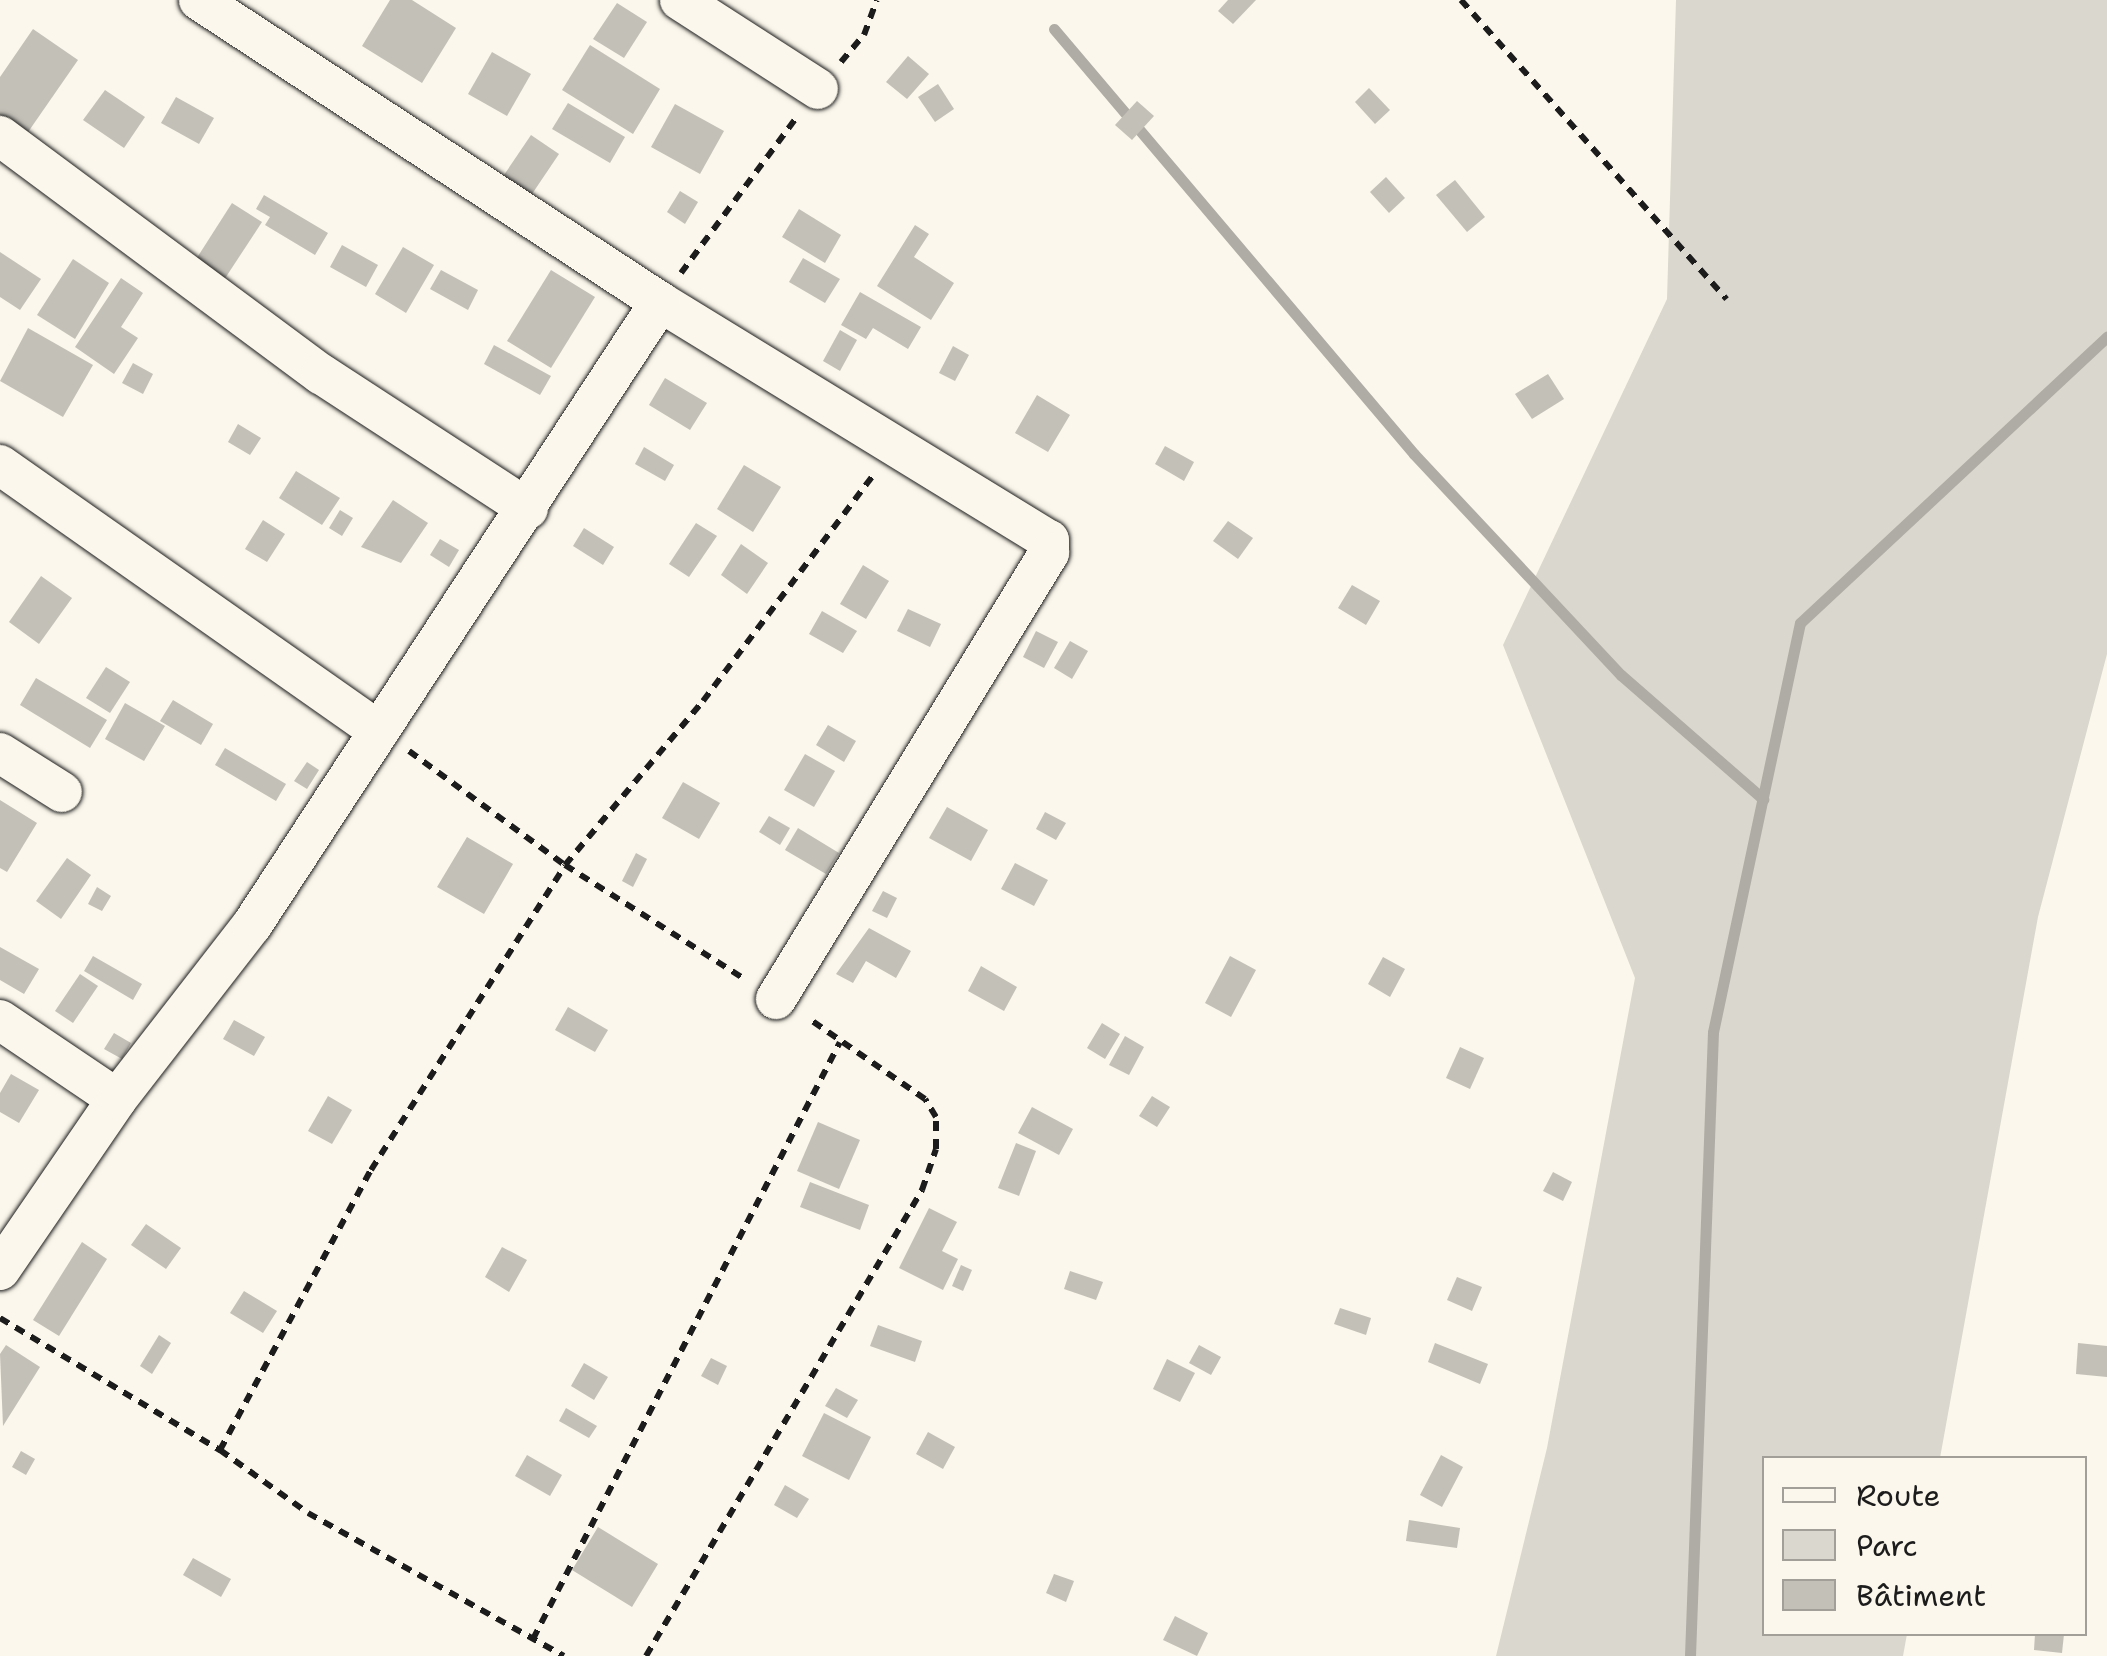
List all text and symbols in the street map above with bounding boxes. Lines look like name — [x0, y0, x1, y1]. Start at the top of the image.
legend — [1762, 1456, 2087, 1636]
text: Route — [1856, 1475, 1940, 1516]
text: Parc — [1856, 1525, 1918, 1566]
text: Bâtiment — [1856, 1575, 1986, 1616]

